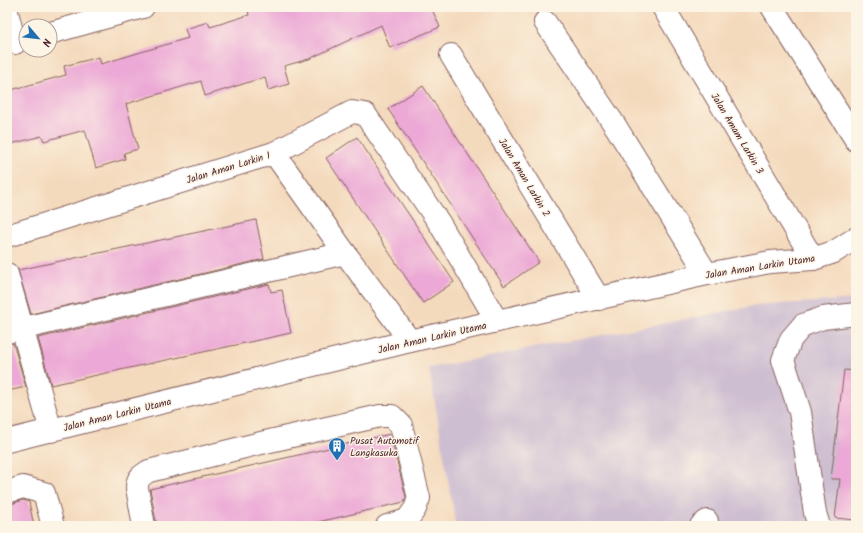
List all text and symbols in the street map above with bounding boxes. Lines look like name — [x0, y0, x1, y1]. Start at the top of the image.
north arrow — [18, 18, 58, 58]
text: N — [36, 35, 56, 50]
street label: Jalan Amam Larkin 3 — [707, 90, 768, 177]
street label: Jalan Aman Larkin 2 — [494, 135, 554, 220]
street label: Jalan Aman Larkin 1 — [184, 148, 272, 188]
street label: Jalan Aman Larkin Utama — [704, 250, 817, 284]
street label: Jalan Aman Larkin Utama — [376, 318, 488, 358]
street label: Jalan Aman Larkin Utama — [61, 394, 173, 436]
place label: Pusat Automotif Langkasuka — [350, 433, 420, 461]
building icon: Pusat Automotif Langkasuka — [327, 436, 347, 461]

